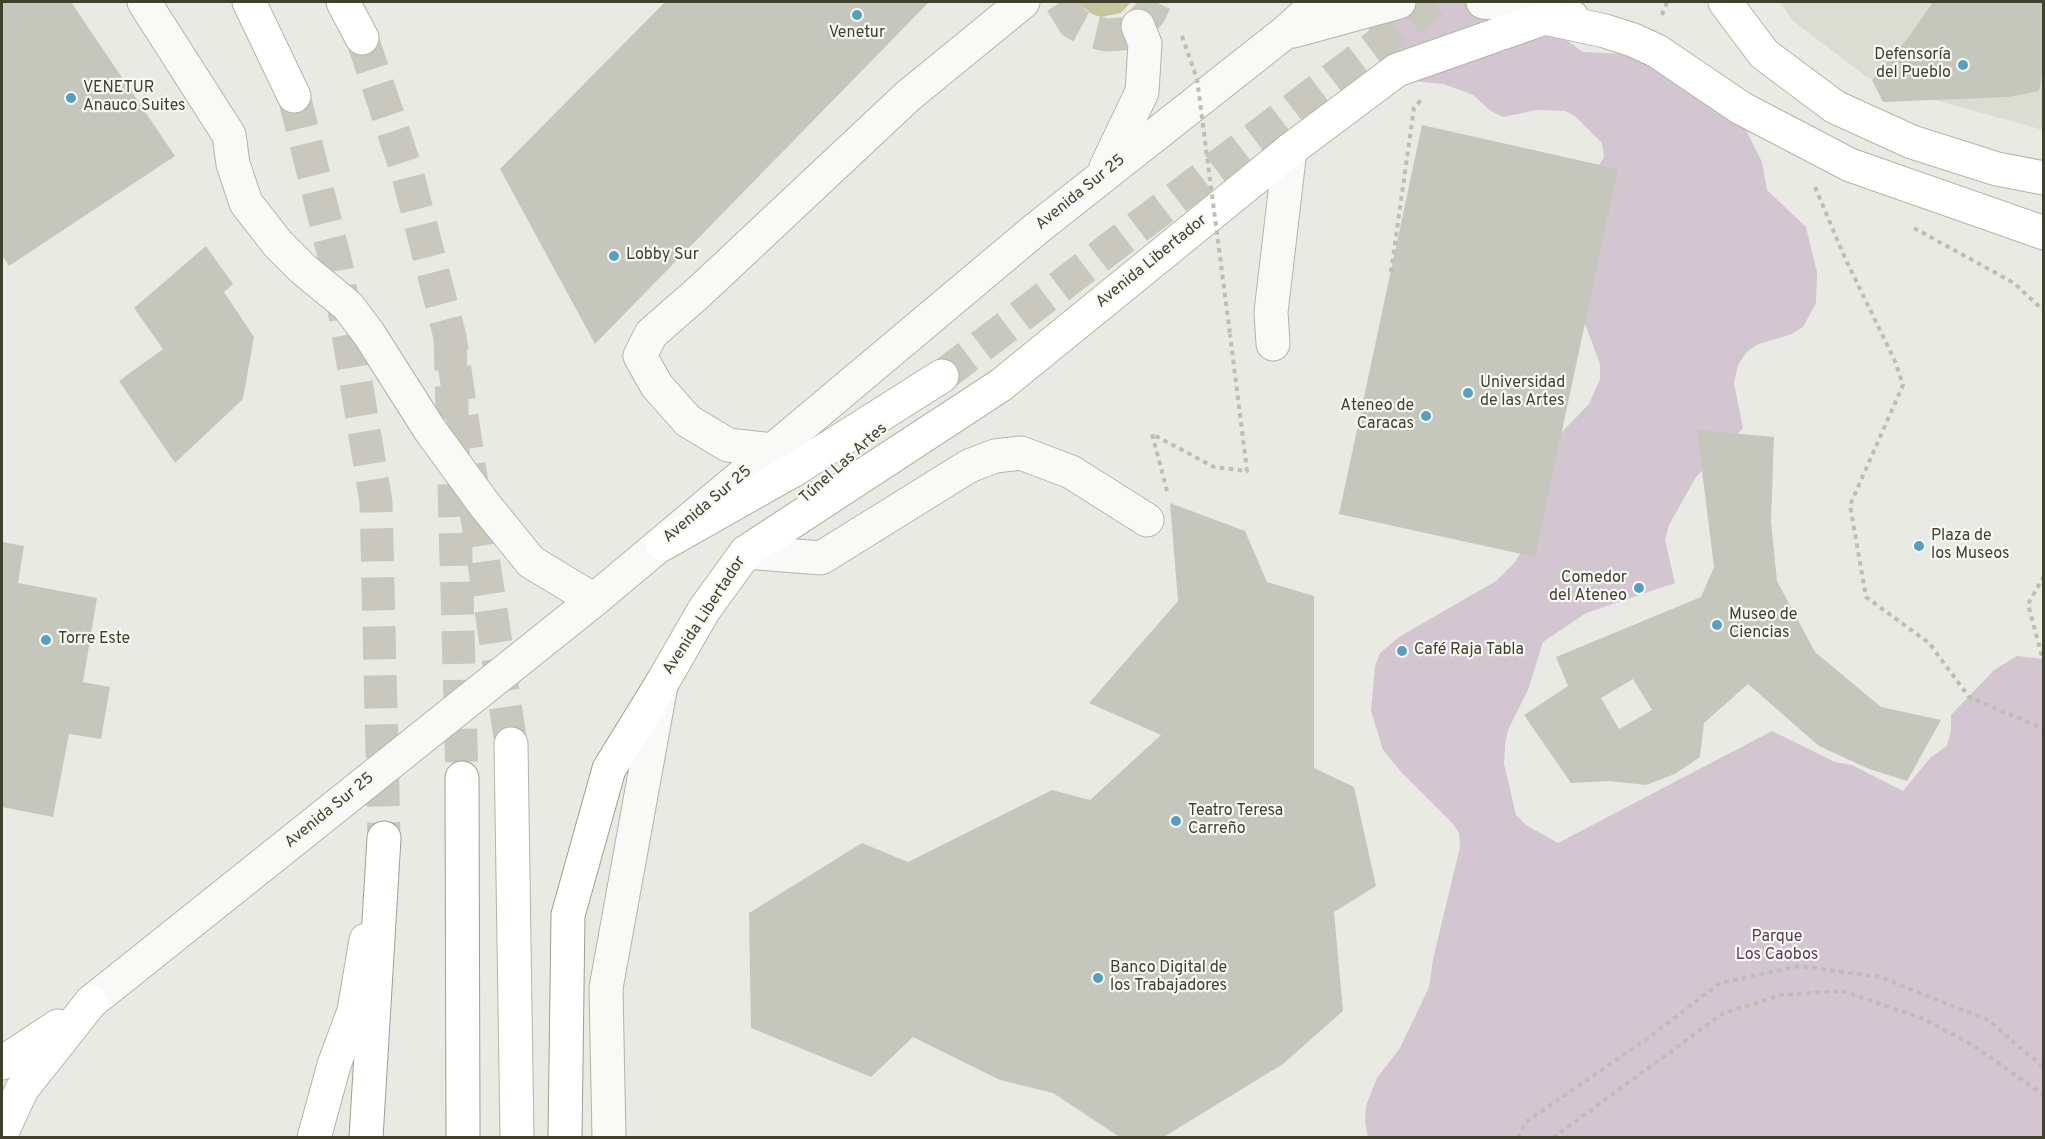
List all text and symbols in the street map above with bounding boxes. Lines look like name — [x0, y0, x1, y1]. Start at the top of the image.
marker: Venetur — [850, 8, 864, 22]
place label: Venetur — [829, 24, 885, 44]
place label: Defensoría del Pueblo — [1874, 46, 1951, 84]
marker: Defensoría del Pueblo — [1956, 58, 1970, 72]
place label: VENETUR Anauco Suites — [83, 79, 186, 117]
marker: VENETUR Anauco Suites — [64, 91, 78, 105]
street label: Avenida Sur 25 — [1032, 151, 1130, 235]
street label: Avenida Libertador — [1093, 211, 1211, 313]
place label: Lobby Sur — [626, 246, 699, 266]
marker: Lobby Sur — [607, 249, 621, 263]
place label: Universidad de las Artes — [1480, 374, 1565, 412]
marker: Universidad de las Artes — [1461, 386, 1475, 400]
place label: Ateneo de Caracas — [1340, 397, 1414, 435]
marker: Ateneo de Caracas — [1419, 409, 1433, 423]
street label: Túnel Las Artes — [796, 420, 892, 508]
street label: Avenida Sur 25 — [660, 462, 756, 548]
place label: Plaza de los Museos — [1931, 527, 2010, 565]
marker: Plaza de los Museos — [1912, 539, 1926, 553]
street label: Avenida Libertador — [660, 553, 750, 679]
place label: Comedor del Ateneo — [1549, 569, 1627, 607]
marker: Comedor del Ateneo — [1632, 581, 1646, 595]
place label: Museo de Ciencias — [1729, 606, 1797, 644]
marker: Museo de Ciencias — [1710, 618, 1724, 632]
place label: Torre Este — [58, 630, 130, 650]
marker: Torre Este — [39, 633, 53, 647]
place label: Café Raja Tabla — [1414, 641, 1524, 661]
marker: Café Raja Tabla — [1395, 644, 1409, 658]
street label: Avenida Sur 25 — [281, 769, 379, 853]
place label: Teatro Teresa Carreño — [1188, 802, 1283, 840]
marker: Teatro Teresa Carreño — [1169, 814, 1183, 828]
park label: Parque Los Caobos — [1736, 928, 1818, 966]
place label: Banco Digital de los Trabajadores — [1110, 959, 1227, 997]
marker: Banco Digital de los Trabajadores — [1091, 971, 1105, 985]

